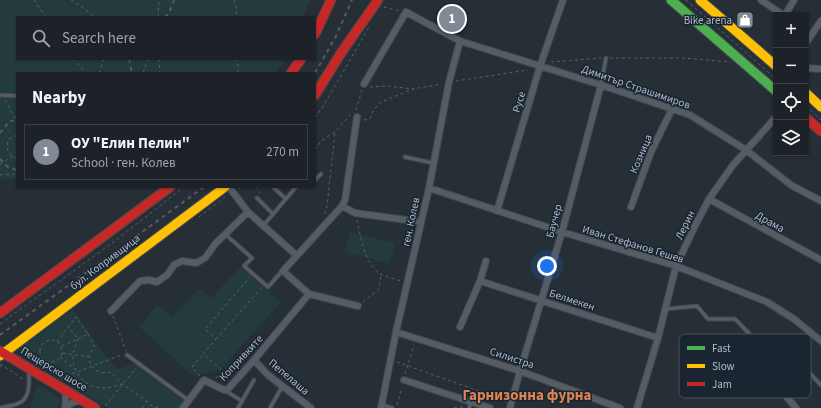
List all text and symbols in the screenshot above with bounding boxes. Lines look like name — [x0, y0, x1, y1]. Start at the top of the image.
pin: 1 — [439, 4, 465, 34]
shop icon: Bike arena — [735, 10, 755, 30]
map controls — [773, 12, 809, 156]
button: + — [773, 12, 809, 48]
place label: Bike arena — [684, 13, 732, 28]
search box — [16, 16, 316, 60]
icon: search — [30, 27, 52, 49]
text: Search here — [62, 28, 136, 49]
button: − — [773, 48, 809, 84]
street label: Димитър Страшимиров — [580, 61, 693, 113]
button: locate — [773, 84, 809, 120]
text: Nearby — [32, 86, 86, 110]
street label: Русе — [509, 89, 529, 115]
button: layers — [773, 120, 809, 156]
street label: Козница — [626, 132, 656, 176]
text: ОУ "Елин Пелин" — [71, 133, 190, 154]
text: 1 — [43, 143, 49, 161]
text: 270 m — [266, 143, 299, 161]
text: School · ген. Колев — [71, 154, 176, 172]
street label: ген. Колев — [398, 196, 424, 248]
street label: Баучер — [542, 203, 566, 239]
street label: Лерин — [671, 208, 699, 242]
street label: Драма — [753, 208, 787, 236]
street label: Иван Стефанов Гешев — [580, 221, 686, 267]
street label: бул. Копривщица — [67, 231, 143, 293]
your location — [537, 256, 557, 276]
street label: Белмекен — [547, 286, 597, 314]
street label: Копривките — [216, 331, 267, 384]
legend — [679, 334, 811, 398]
text: Fast — [712, 341, 731, 356]
street label: Пещерско шосе — [18, 343, 91, 395]
street label: Силистра — [488, 344, 536, 372]
street label: Пепелаша — [265, 355, 313, 399]
text: Slow — [712, 359, 735, 374]
text: Jam — [712, 377, 732, 392]
district label: Гарнизонна фурна — [463, 385, 592, 406]

